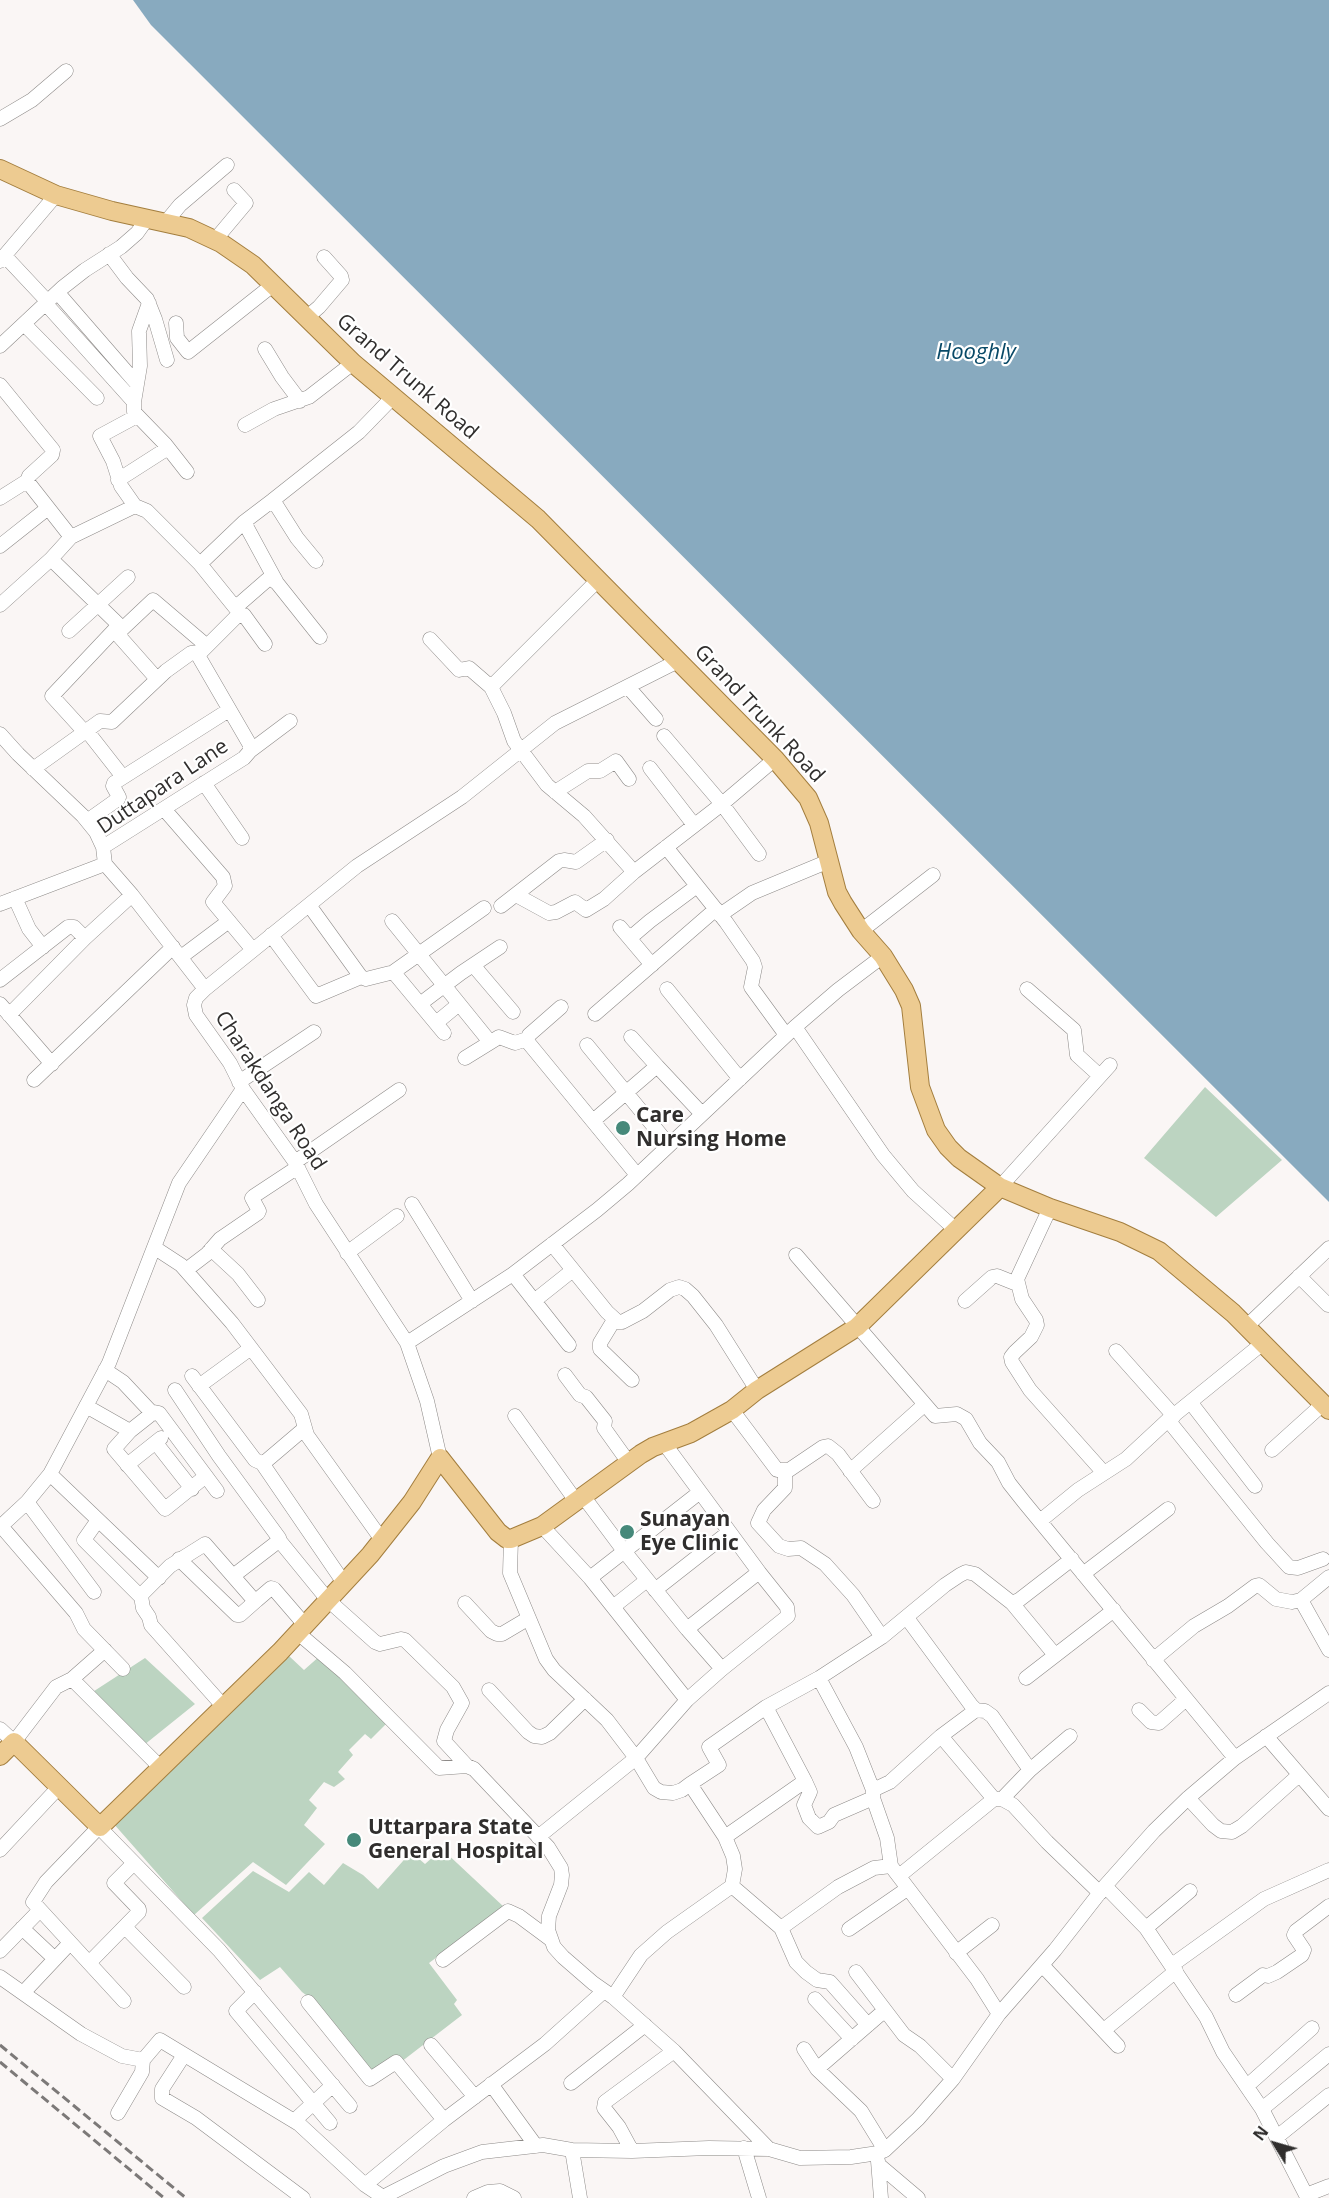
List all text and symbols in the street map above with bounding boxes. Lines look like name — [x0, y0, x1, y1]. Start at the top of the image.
street label: Grand Trunk Road — [331, 309, 483, 445]
water label: Hooghly — [936, 340, 1016, 366]
street label: Grand Trunk Road — [689, 640, 829, 788]
street label: Duttapara Lane — [93, 734, 233, 840]
street label: Charakdanga Road — [209, 1007, 331, 1175]
place label: Care Nursing Home — [636, 1103, 786, 1153]
marker: Care Nursing Home — [614, 1119, 632, 1137]
place label: Sunayan Eye Clinic — [640, 1507, 739, 1557]
marker: Sunayan Eye Clinic — [618, 1523, 636, 1541]
place label: Uttarpara State General Hospital — [368, 1815, 543, 1865]
marker: Uttarpara State General Hospital — [345, 1831, 363, 1849]
north arrow — [1245, 2114, 1305, 2174]
text: N — [1248, 2121, 1273, 2145]

